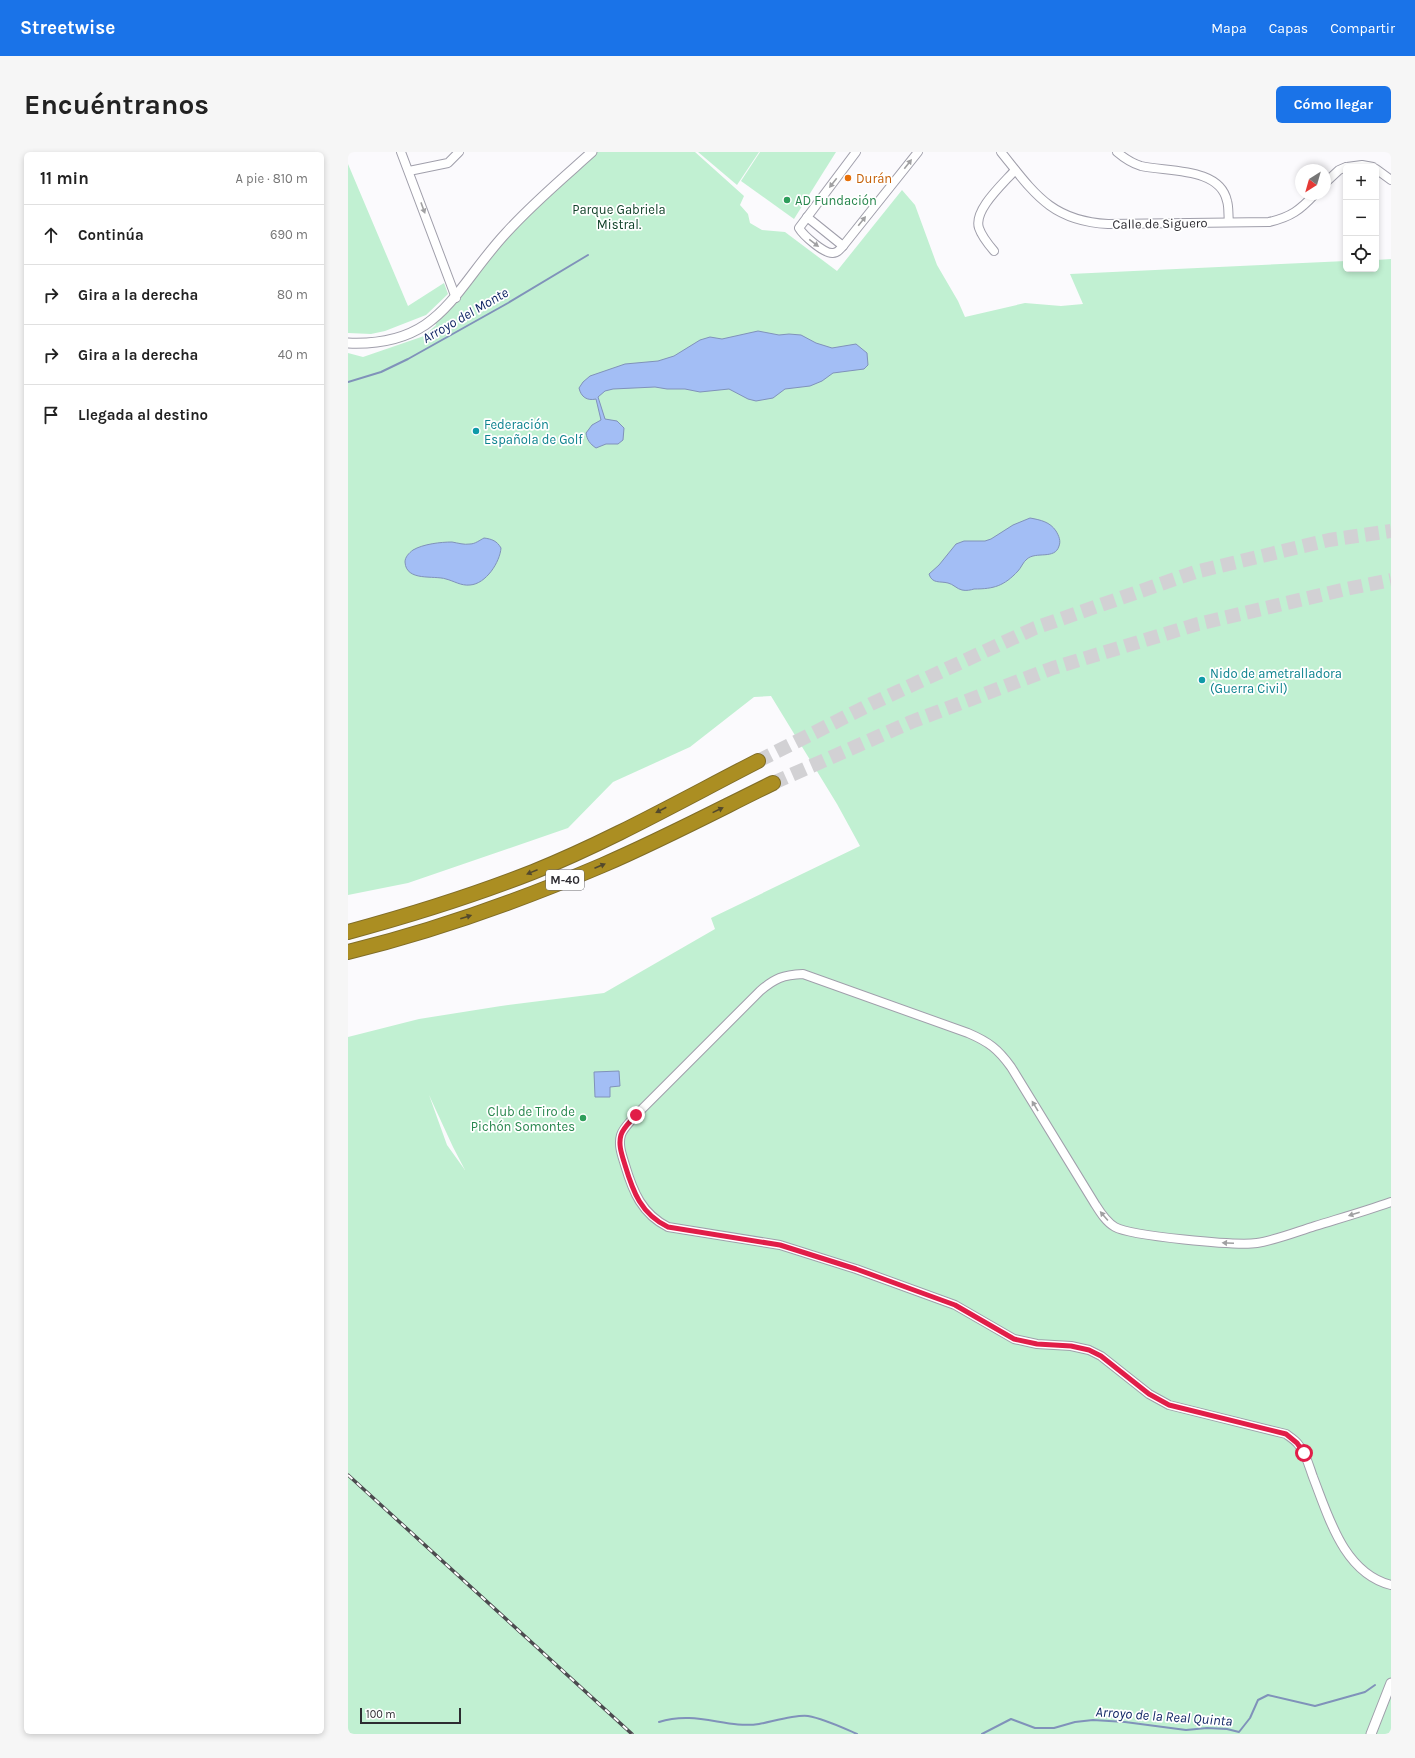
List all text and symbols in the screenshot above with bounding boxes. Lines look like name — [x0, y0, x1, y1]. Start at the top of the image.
text: Streetwise — [20, 17, 115, 39]
text: Mapa — [1211, 20, 1247, 37]
text: Capas — [1269, 20, 1308, 37]
text: Compartir — [1330, 20, 1395, 37]
button: Cómo llegar — [1276, 86, 1391, 123]
text: Encuéntranos — [24, 88, 209, 121]
one-way arrow — [904, 159, 912, 170]
north arrow — [1295, 164, 1331, 200]
map controls — [1343, 164, 1379, 272]
button: + — [1343, 164, 1379, 200]
text: 11 min — [40, 168, 89, 188]
text: A pie · 810 m — [236, 171, 308, 186]
place label: Durán — [856, 171, 892, 186]
marker: Durán — [843, 173, 853, 183]
one-way arrow — [828, 177, 837, 188]
place label: AD Fundación — [795, 193, 877, 208]
marker: AD Fundación — [782, 195, 792, 205]
button: − — [1343, 200, 1379, 236]
one-way arrow — [420, 202, 426, 214]
park label: Parque Gabriela Mistral. — [572, 202, 666, 232]
street label: Calle de Siguero — [1112, 215, 1208, 232]
one-way arrow — [858, 216, 867, 227]
icon: ahead — [40, 224, 62, 246]
text: Continúa — [78, 226, 144, 244]
text: 690 m — [270, 227, 308, 242]
button: locate — [1343, 236, 1379, 272]
one-way arrow — [808, 238, 819, 247]
icon: right — [40, 284, 62, 306]
water label: Arroyo del Monte — [419, 284, 512, 347]
text: Gira a la derecha — [78, 286, 198, 304]
text: 80 m — [277, 287, 308, 302]
icon: right — [40, 344, 62, 366]
text: Gira a la derecha — [78, 346, 198, 364]
text: 40 m — [278, 347, 308, 362]
icon: arrive — [40, 404, 62, 426]
text: Llegada al destino — [78, 406, 208, 424]
place label: Federación Española de Golf — [484, 417, 583, 447]
marker: Federación Española de Golf — [471, 426, 481, 436]
place label: Nido de ametralladora (Guerra Civil) — [1210, 666, 1342, 696]
marker: Nido de ametralladora (Guerra Civil) — [1197, 675, 1207, 685]
one-way arrow — [656, 807, 667, 813]
one-way arrow — [712, 807, 723, 813]
one-way arrow — [595, 863, 606, 869]
one-way arrow — [525, 870, 537, 876]
road number: M-40 — [546, 870, 584, 890]
one-way arrow — [460, 914, 472, 920]
one-way arrow — [1032, 1100, 1039, 1112]
place label: Club de Tiro de Pichón Somontes — [471, 1104, 575, 1134]
route end — [627, 1106, 645, 1124]
marker: Club de Tiro de Pichón Somontes — [578, 1113, 588, 1123]
one-way arrow — [1100, 1211, 1109, 1222]
one-way arrow — [1348, 1211, 1360, 1217]
one-way arrow — [1222, 1239, 1234, 1246]
route start — [1295, 1444, 1313, 1462]
water label: Arroyo de la Real Quinta — [1095, 1703, 1233, 1730]
scale bar — [360, 1706, 461, 1725]
text: 100 m — [366, 1708, 396, 1721]

